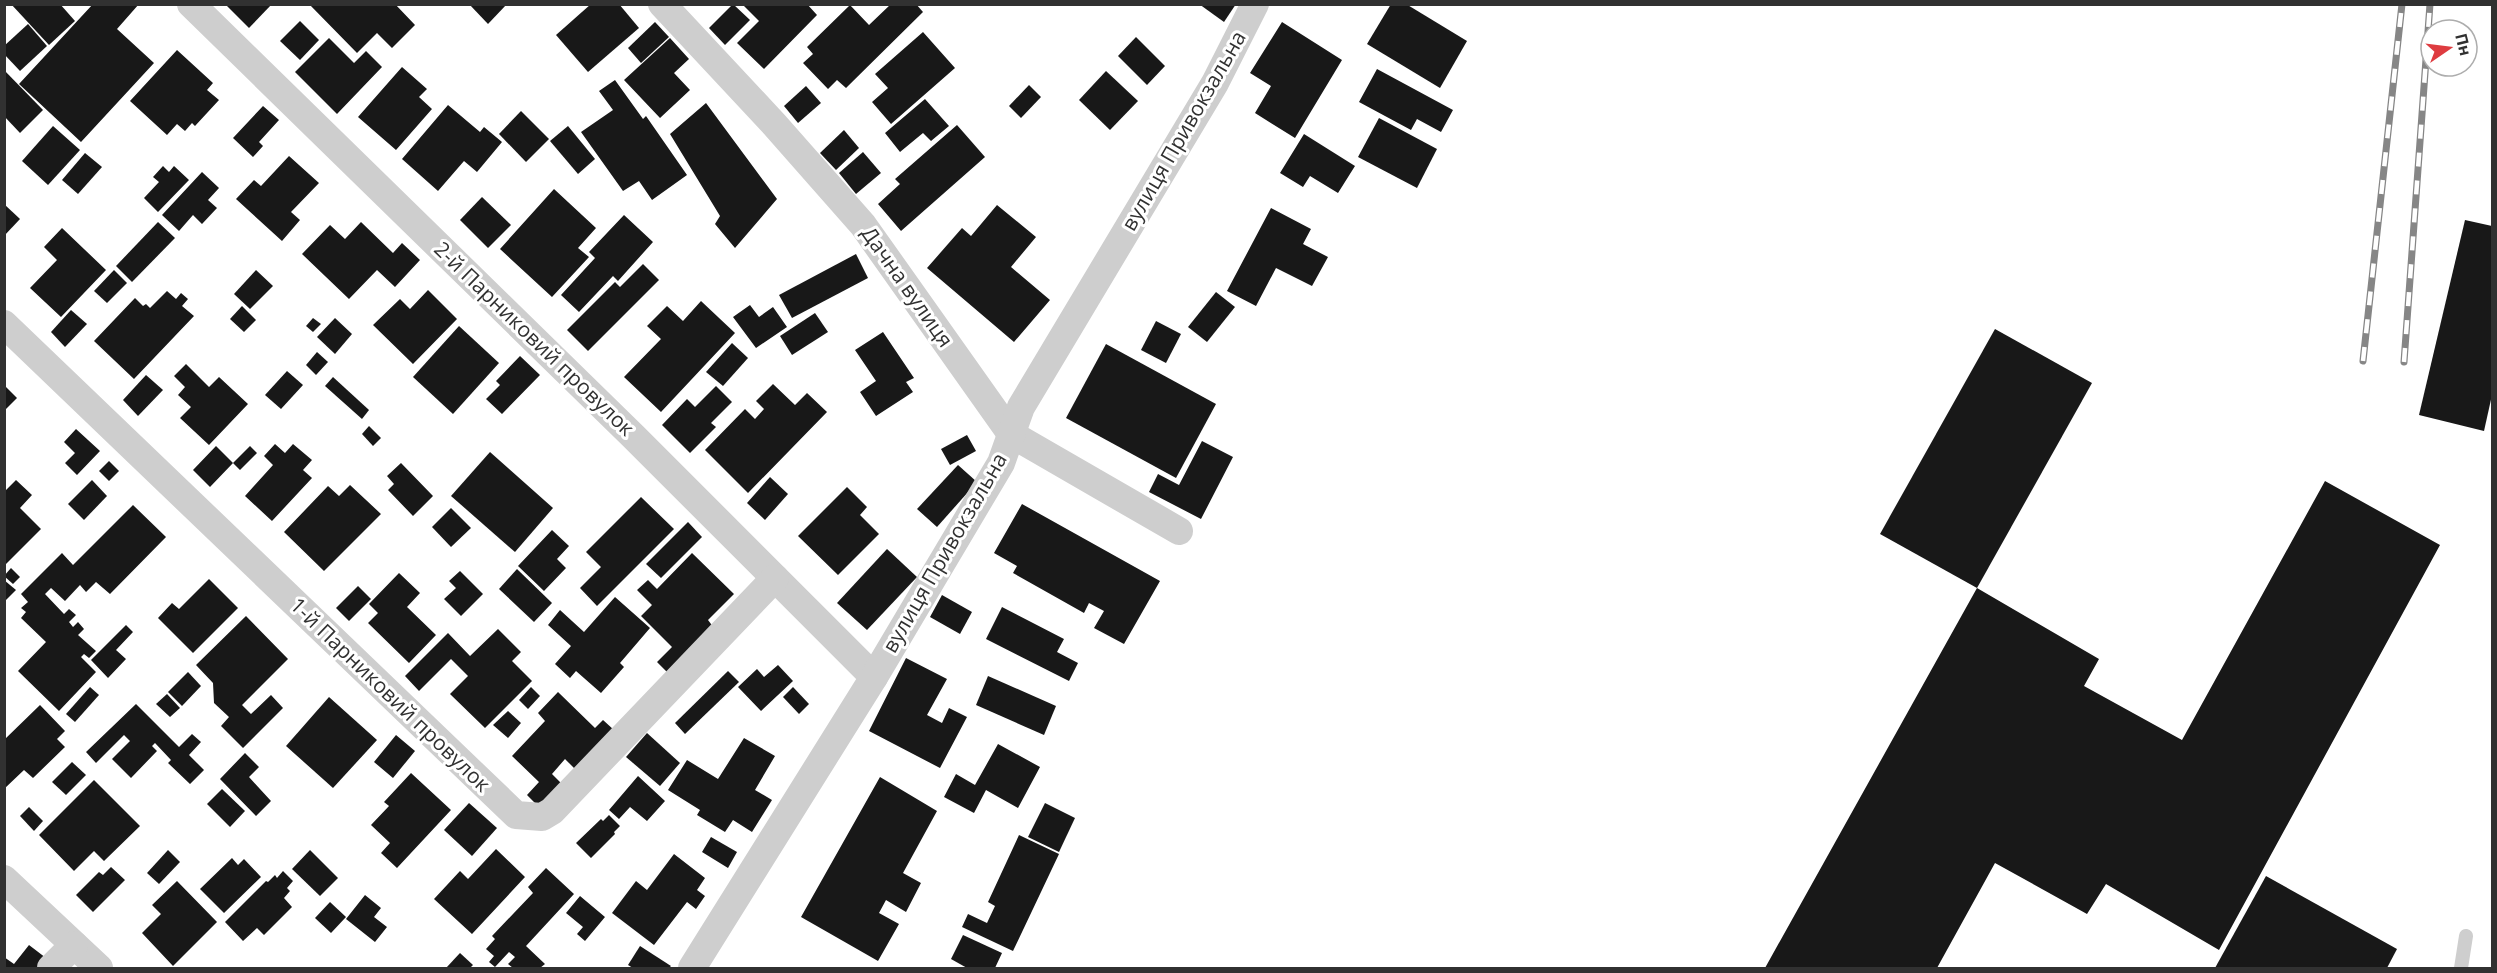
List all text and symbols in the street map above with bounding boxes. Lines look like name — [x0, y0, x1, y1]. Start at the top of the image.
north arrow — [2419, 18, 2479, 78]
street label: вулиця Привокзальна — [1114, 25, 1252, 236]
text: Пн — [2450, 31, 2477, 58]
street label: Дачна вулиця — [856, 220, 960, 353]
street label: 2-й Парниковий провулок — [428, 235, 641, 442]
street label: вулиця Привокзальна — [875, 447, 1013, 658]
street label: 1-й Парниковий провулок — [284, 591, 497, 798]

